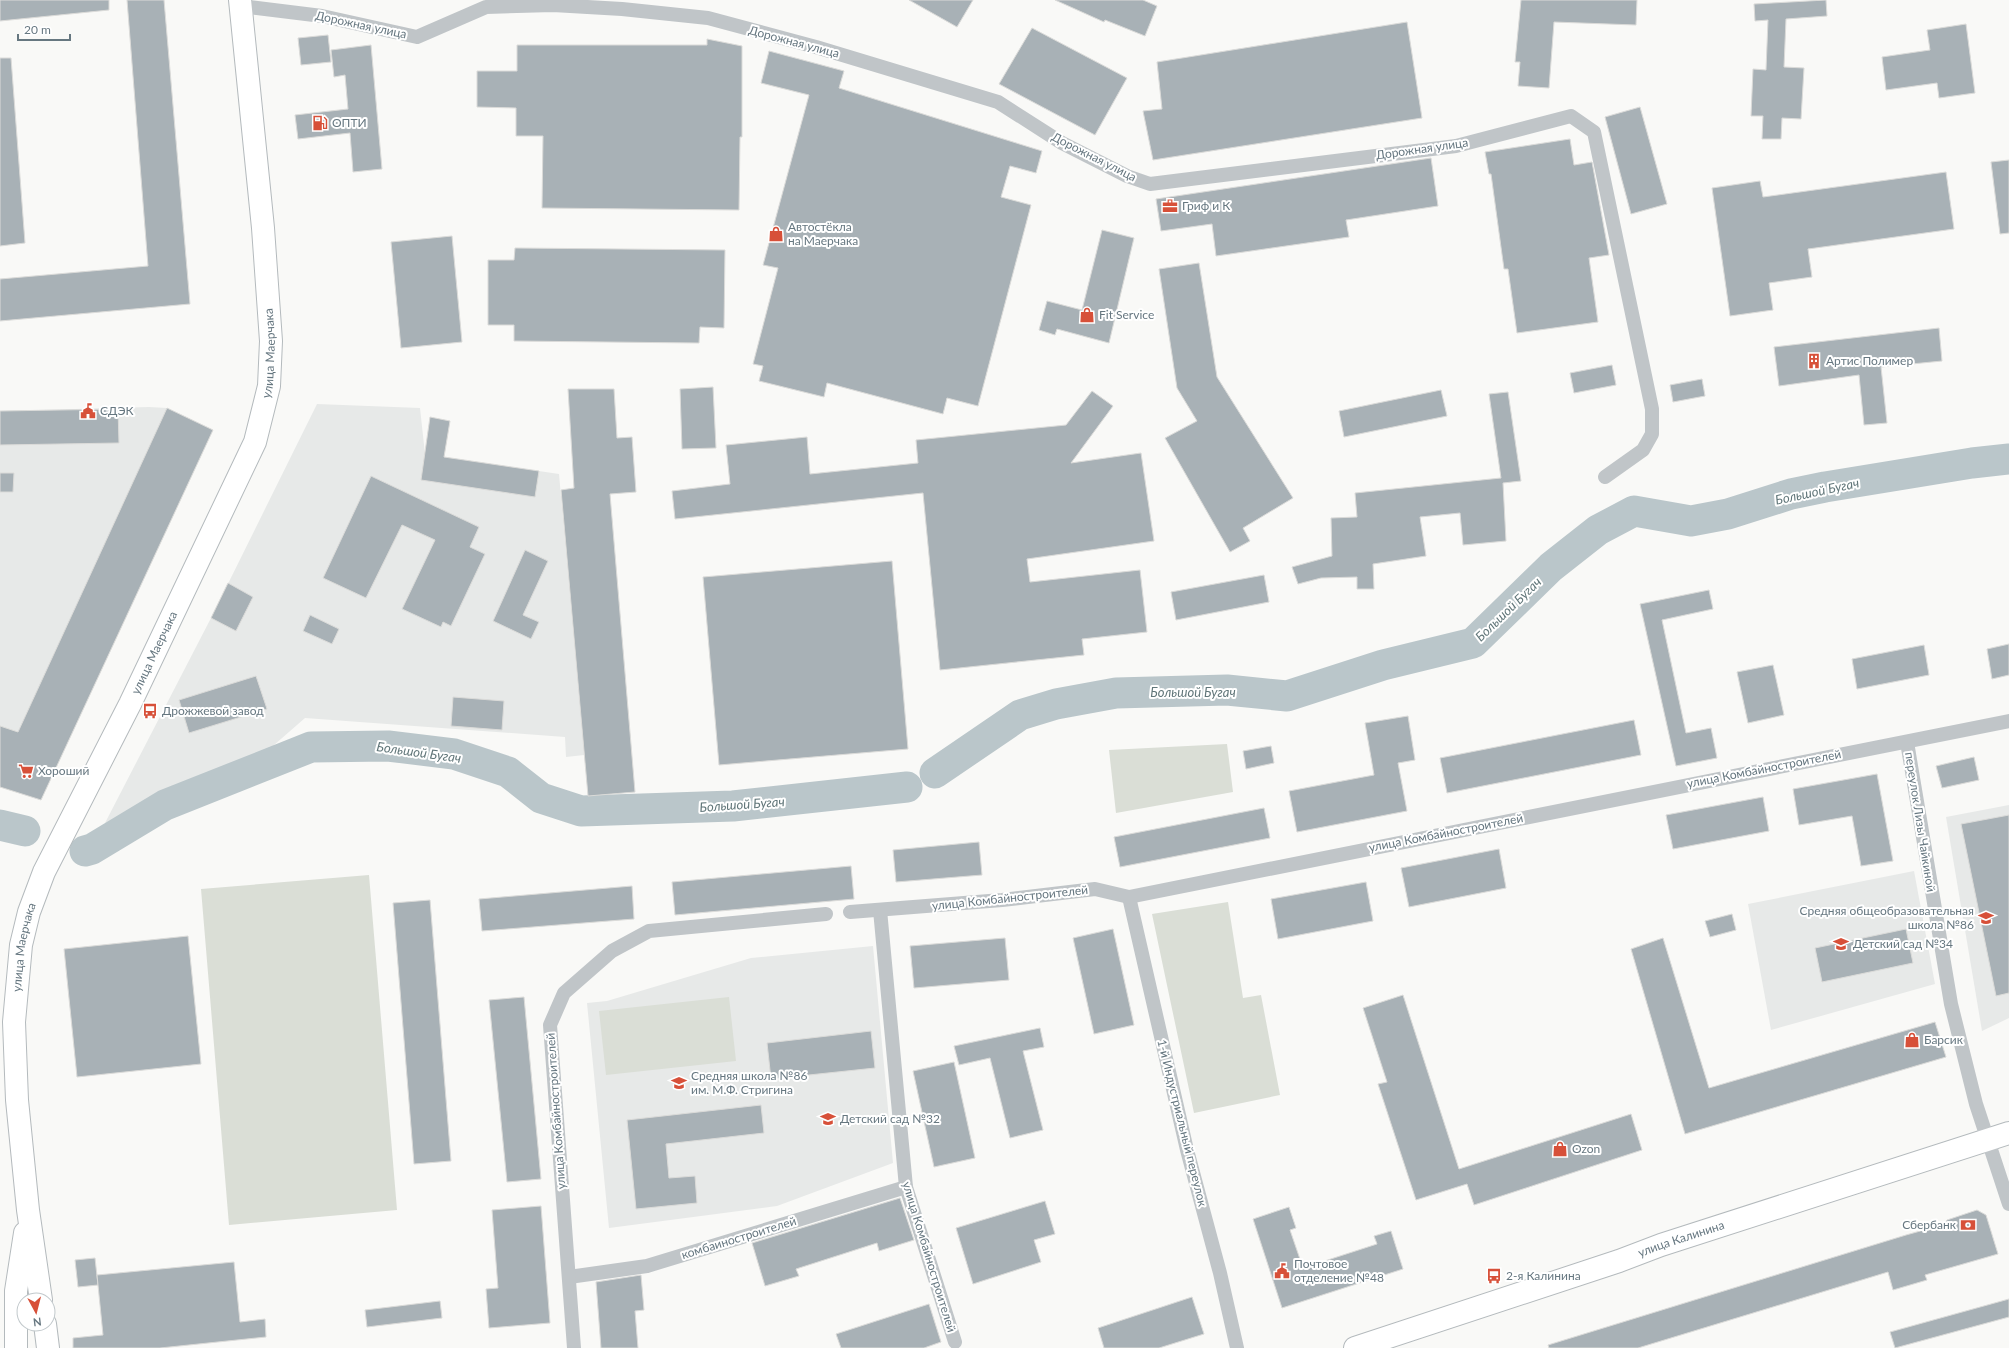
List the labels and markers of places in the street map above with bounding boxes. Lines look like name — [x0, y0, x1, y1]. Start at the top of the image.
fuel station icon: ОПТИ — [311, 114, 329, 132]
place label: ОПТИ — [332, 115, 367, 130]
office icon: Гриф и К — [1161, 197, 1179, 215]
place label: Гриф и К — [1182, 198, 1230, 213]
place label: Автостёкла на Маерчака — [788, 219, 858, 248]
shop icon: Автостёкла на Маерчака — [767, 225, 785, 243]
shop icon: Fit Service — [1078, 306, 1096, 324]
place label: Fit Service — [1099, 307, 1154, 322]
building icon: Артис Полимер — [1805, 352, 1823, 370]
place label: Артис Полимер — [1826, 353, 1913, 368]
public building icon: СДЭК — [79, 402, 97, 420]
place label: СДЭК — [100, 403, 134, 418]
bus stop icon: Дрожжевой завод — [141, 702, 159, 720]
place label: Дрожжевой завод — [162, 703, 264, 718]
supermarket icon: Хороший — [17, 762, 35, 780]
place label: Хороший — [38, 763, 89, 778]
place label: Средняя общеобразовательная школа №86 — [1799, 903, 1974, 932]
school or university icon: Средняя общеобразовательная школа №86 — [1977, 909, 1995, 927]
school or university icon: Детский сад №34 — [1832, 935, 1850, 953]
place label: Детский сад №34 — [1853, 936, 1953, 951]
shop icon: Барсик — [1903, 1031, 1921, 1049]
place label: Барсик — [1924, 1032, 1964, 1047]
place label: Средняя школа №86 им. М.Ф. Стригина — [691, 1068, 807, 1097]
school or university icon: Средняя школа №86 им. М.Ф. Стригина — [670, 1074, 688, 1092]
school or university icon: Детский сад №32 — [819, 1110, 837, 1128]
place label: Детский сад №32 — [840, 1111, 940, 1126]
shop icon: Ozon — [1551, 1140, 1569, 1158]
place label: Ozon — [1572, 1141, 1600, 1156]
bank icon: Сбербанк — [1959, 1216, 1977, 1234]
place label: Сбербанк — [1902, 1217, 1957, 1232]
place label: Почтовое отделение №48 — [1294, 1256, 1384, 1285]
public building icon: Почтовое отделение №48 — [1273, 1262, 1291, 1280]
bus stop icon: 2-я Калинина — [1485, 1267, 1503, 1285]
place label: 2-я Калинина — [1506, 1268, 1581, 1283]

